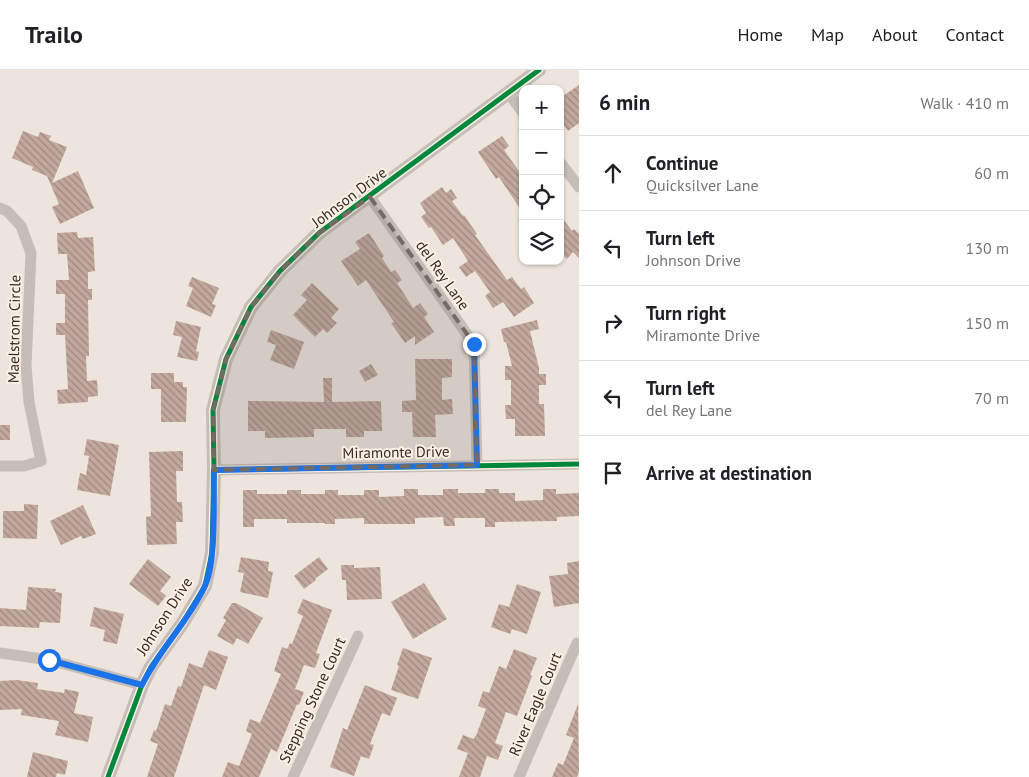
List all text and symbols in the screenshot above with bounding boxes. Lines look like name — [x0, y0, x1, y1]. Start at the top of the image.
text: Trailo — [25, 19, 83, 50]
text: Home — [737, 23, 783, 46]
text: Map — [811, 23, 844, 46]
text: About — [872, 23, 918, 46]
text: Contact — [946, 23, 1004, 46]
map controls — [519, 85, 564, 265]
button: + — [519, 85, 564, 130]
text: 6 min — [599, 89, 650, 116]
text: Walk · 410 m — [920, 93, 1009, 113]
button: − — [519, 130, 564, 175]
text: Continue — [646, 151, 718, 175]
icon: ahead — [599, 159, 627, 187]
street label: Johnson Drive — [307, 163, 390, 232]
text: 60 m — [974, 163, 1009, 183]
button: locate — [519, 175, 564, 220]
text: Quicksilver Lane — [646, 175, 759, 195]
button: layers — [519, 220, 564, 265]
text: Turn left — [646, 226, 715, 250]
icon: left — [599, 234, 627, 262]
street label: del Rey Lane — [412, 236, 474, 314]
text: 130 m — [966, 238, 1009, 258]
text: Johnson Drive — [646, 250, 741, 270]
street label: Maelstrom Circle — [4, 275, 24, 383]
text: Turn right — [646, 301, 726, 325]
icon: right — [599, 309, 627, 337]
text: 150 m — [966, 313, 1009, 333]
text: Miramonte Drive — [646, 325, 760, 345]
route end — [463, 333, 486, 356]
text: Turn left — [646, 376, 715, 400]
icon: left — [599, 384, 627, 412]
text: 70 m — [974, 388, 1009, 408]
text: del Rey Lane — [646, 400, 732, 420]
street label: Miramonte Drive — [342, 442, 450, 462]
icon: arrive — [599, 459, 627, 487]
text: Arrive at destination — [646, 461, 812, 485]
street label: Johnson Drive — [131, 574, 196, 659]
street label: Stepping Stone Court — [275, 634, 349, 766]
route start — [38, 649, 61, 672]
street label: River Eagle Court — [505, 649, 565, 759]

